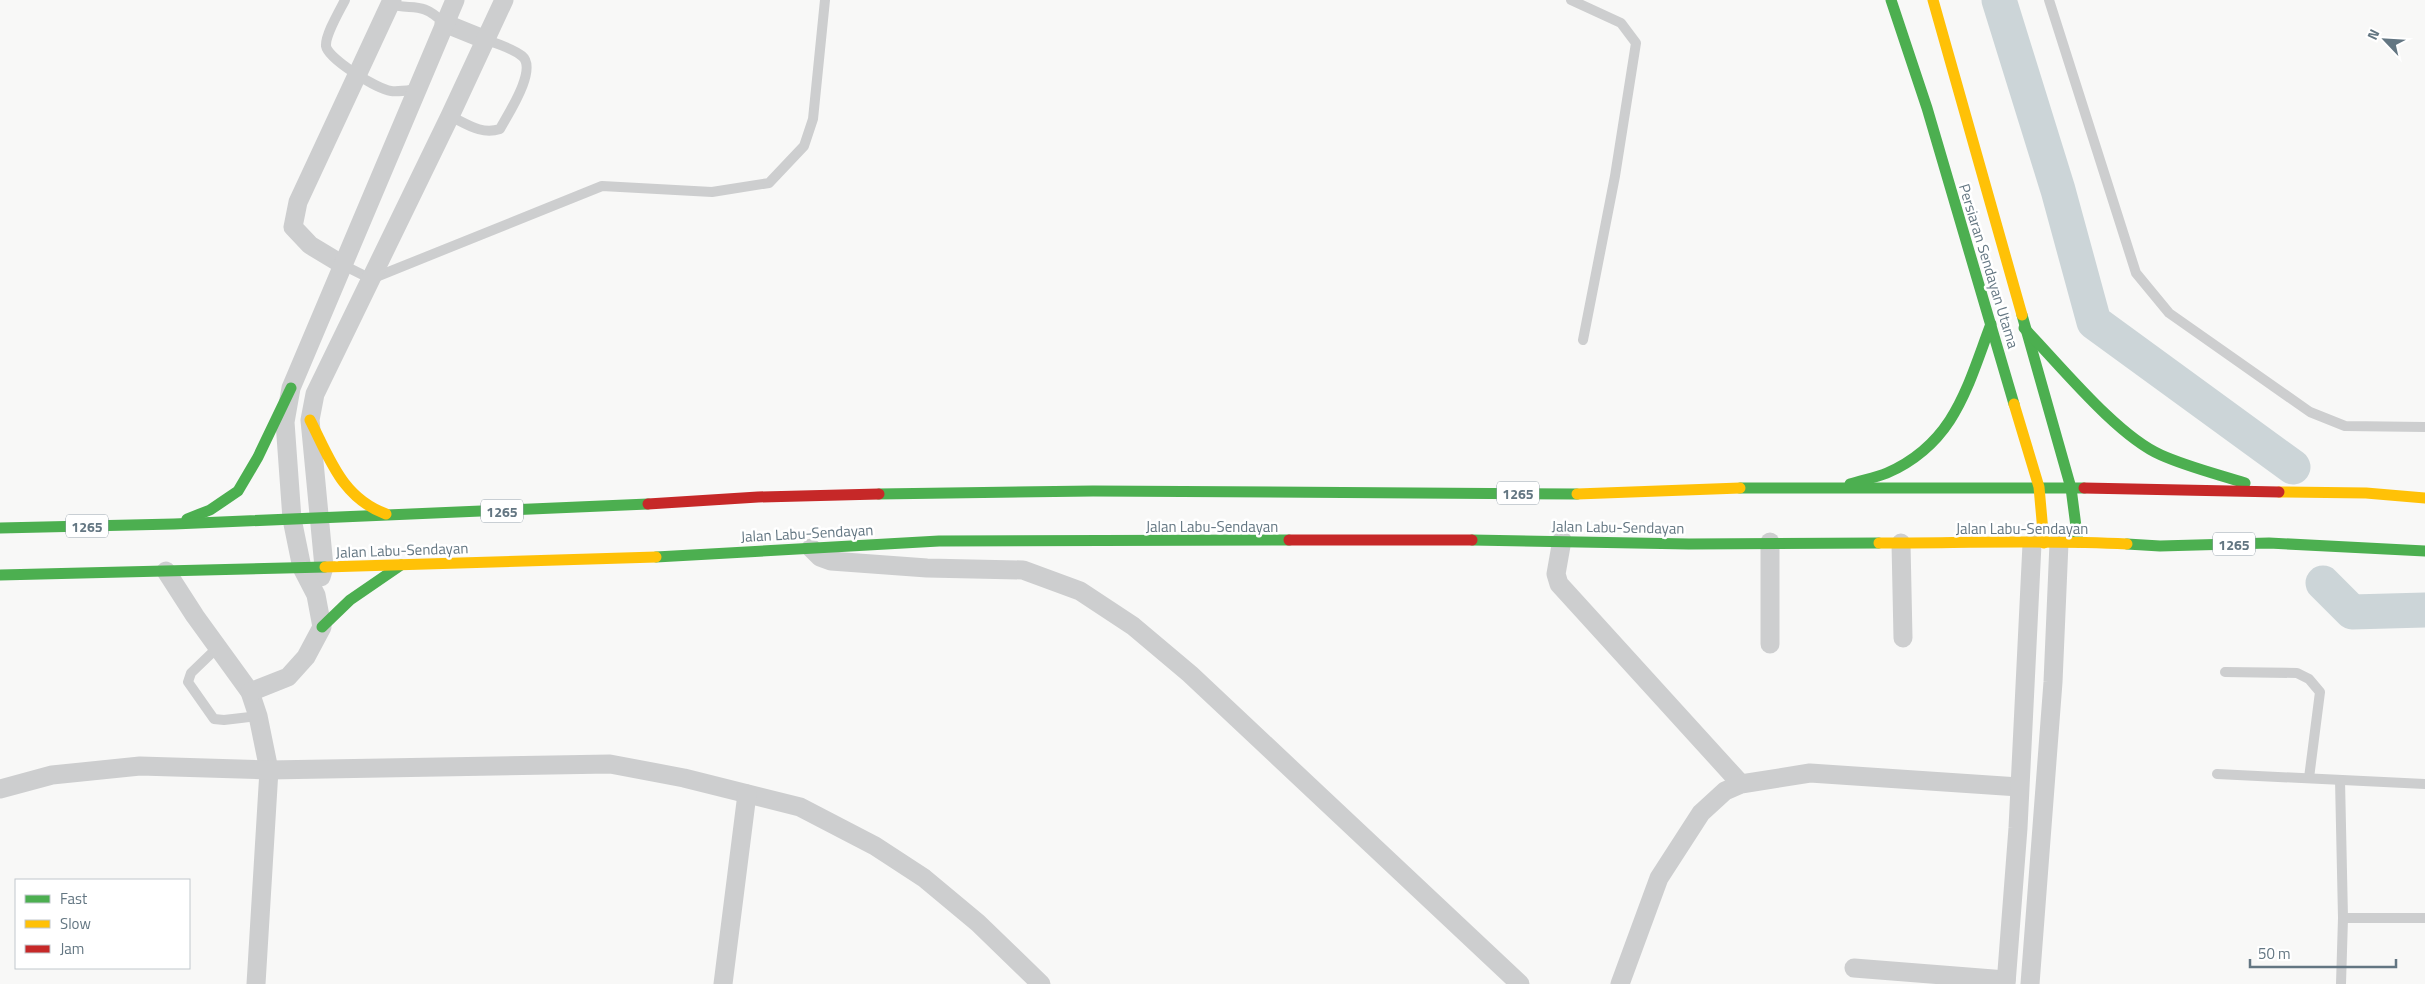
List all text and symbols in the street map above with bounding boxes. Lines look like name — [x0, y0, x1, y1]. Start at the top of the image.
north arrow — [2360, 15, 2410, 65]
text: N — [2361, 25, 2384, 43]
street label: Persiaran Sendayan Utama — [1953, 181, 2025, 352]
road number: 1265 — [1497, 482, 1539, 504]
road number: 1265 — [481, 500, 523, 522]
road number: 1265 — [66, 514, 108, 538]
street label: Jalan Labu-Sendayan — [1551, 514, 1685, 540]
street label: Jalan Labu-Sendayan — [1146, 515, 1278, 538]
street label: Jalan Labu-Sendayan — [1956, 517, 2088, 540]
street label: Jalan Labu-Sendayan — [740, 518, 874, 548]
road number: 1265 — [2213, 532, 2255, 556]
street label: Jalan Labu-Sendayan — [335, 536, 469, 564]
legend — [15, 879, 190, 969]
text: Fast — [60, 887, 88, 910]
text: Slow — [60, 912, 91, 935]
scale bar — [2250, 936, 2396, 968]
text: Jam — [60, 937, 84, 960]
text: 50 m — [2258, 942, 2291, 965]

